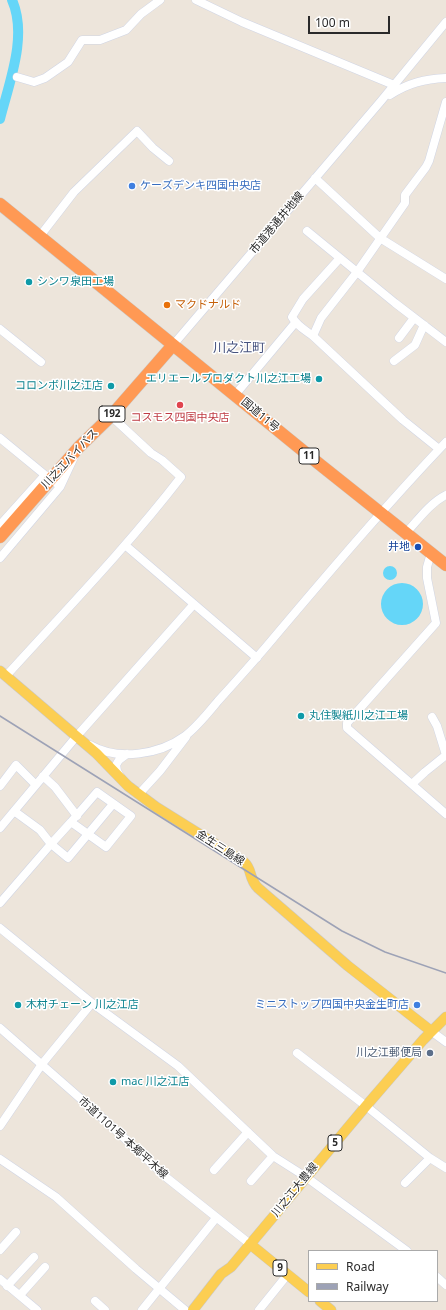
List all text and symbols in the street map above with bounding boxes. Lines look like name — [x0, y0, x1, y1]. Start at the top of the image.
scale bar — [310, 8, 392, 34]
text: 100 m — [315, 14, 350, 31]
place label: ケーズデンキ四国中央店 — [140, 179, 261, 193]
marker: ケーズデンキ四国中央店 — [127, 181, 137, 191]
street label: 市道港通井地線 — [247, 189, 307, 257]
place label: シンワ泉田工場 — [37, 275, 114, 289]
marker: シンワ泉田工場 — [24, 277, 34, 287]
place label: マクドナルド — [175, 298, 241, 312]
marker: マクドナルド — [162, 300, 172, 310]
district label: 川之江町 — [213, 340, 265, 356]
place label: エリエールプロダクト川之江工場 — [146, 372, 311, 386]
marker: エリエールプロダクト川之江工場 — [314, 374, 324, 384]
place label: コロンボ川之江店 — [15, 379, 103, 393]
marker: コロンボ川之江店 — [106, 381, 116, 391]
street label: 国道11号 — [238, 395, 282, 435]
marker: コスモス四国中央店 — [175, 400, 185, 410]
road number: 192 — [99, 406, 125, 422]
place label: コスモス四国中央店 — [131, 411, 229, 425]
street label: 川之江バイパス — [39, 426, 101, 492]
road number: 11 — [299, 448, 319, 464]
place label: 井地 — [388, 540, 410, 554]
marker: 井地 — [413, 542, 423, 552]
place label: 丸住製紙川之江工場 — [309, 709, 408, 723]
marker: 丸住製紙川之江工場 — [296, 711, 306, 721]
street label: 金生三島線 — [193, 827, 247, 869]
place label: 木村チェーン 川之江店 — [26, 998, 139, 1012]
place label: ミニストップ四国中央金生町店 — [255, 998, 409, 1012]
marker: 木村チェーン 川之江店 — [13, 1000, 23, 1010]
marker: ミニストップ四国中央金生町店 — [412, 1000, 422, 1010]
place label: 川之江郵便局 — [356, 1046, 422, 1060]
marker: 川之江郵便局 — [425, 1048, 435, 1058]
place label: mac 川之江店 — [121, 1075, 190, 1089]
marker: mac 川之江店 — [108, 1077, 118, 1087]
street label: 市道1101号 本郷平木線 — [75, 1094, 171, 1182]
road number: 5 — [328, 1135, 342, 1151]
street label: 川之江大豊線 — [269, 1160, 321, 1220]
legend — [308, 1250, 438, 1302]
text: Road — [346, 1258, 375, 1275]
road number: 9 — [273, 1260, 287, 1276]
text: Railway — [346, 1278, 389, 1295]

